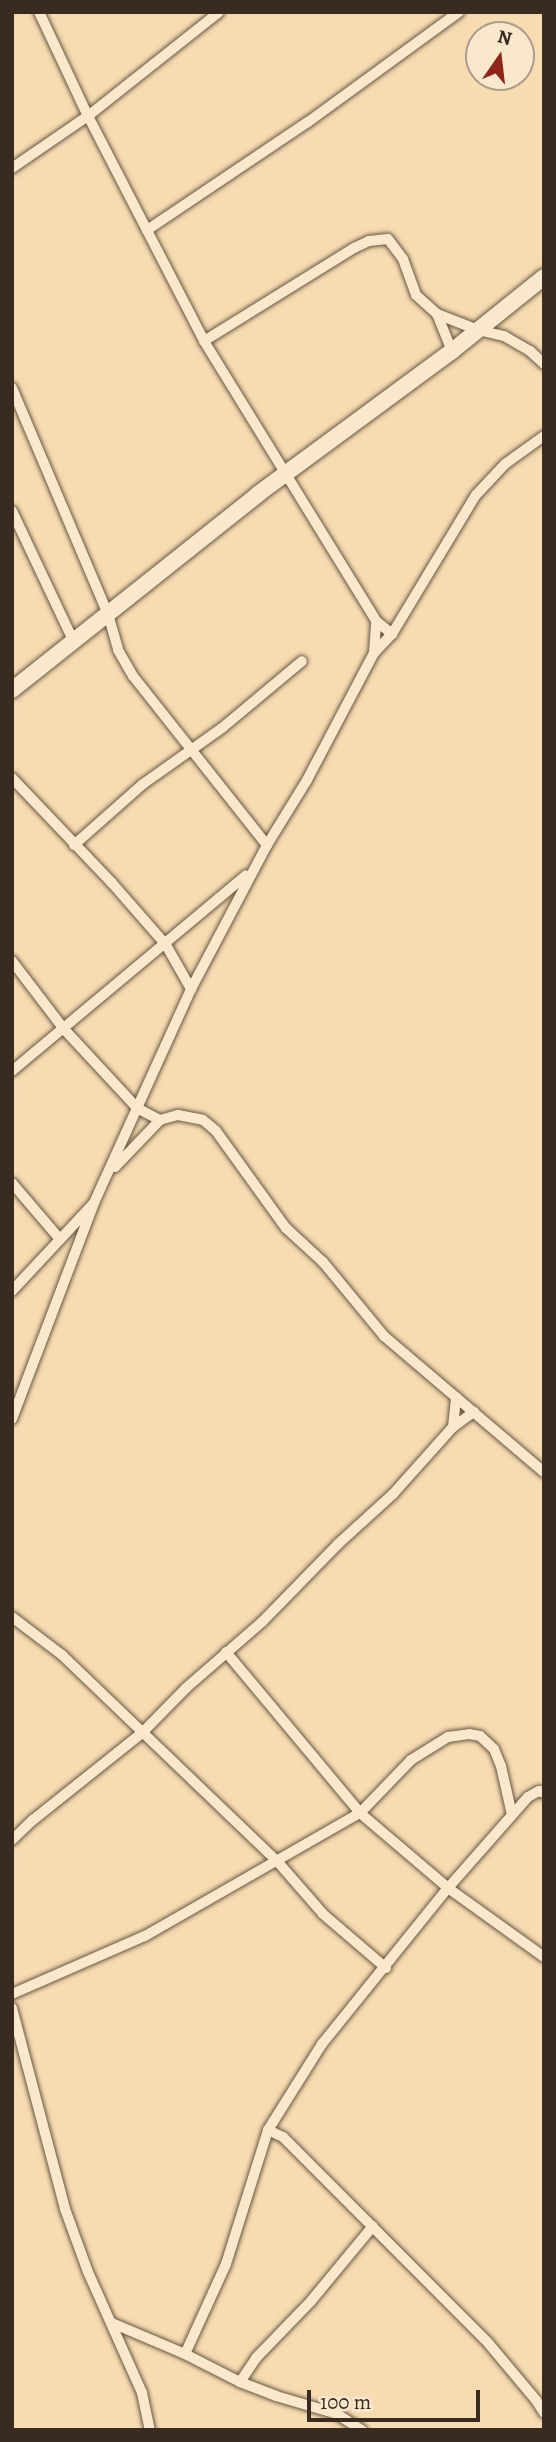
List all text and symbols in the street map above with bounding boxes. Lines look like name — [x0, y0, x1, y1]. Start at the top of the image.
north arrow — [465, 21, 535, 91]
text: N — [495, 23, 514, 52]
scale bar — [311, 2376, 484, 2420]
text: 100 m — [320, 2388, 371, 2416]

